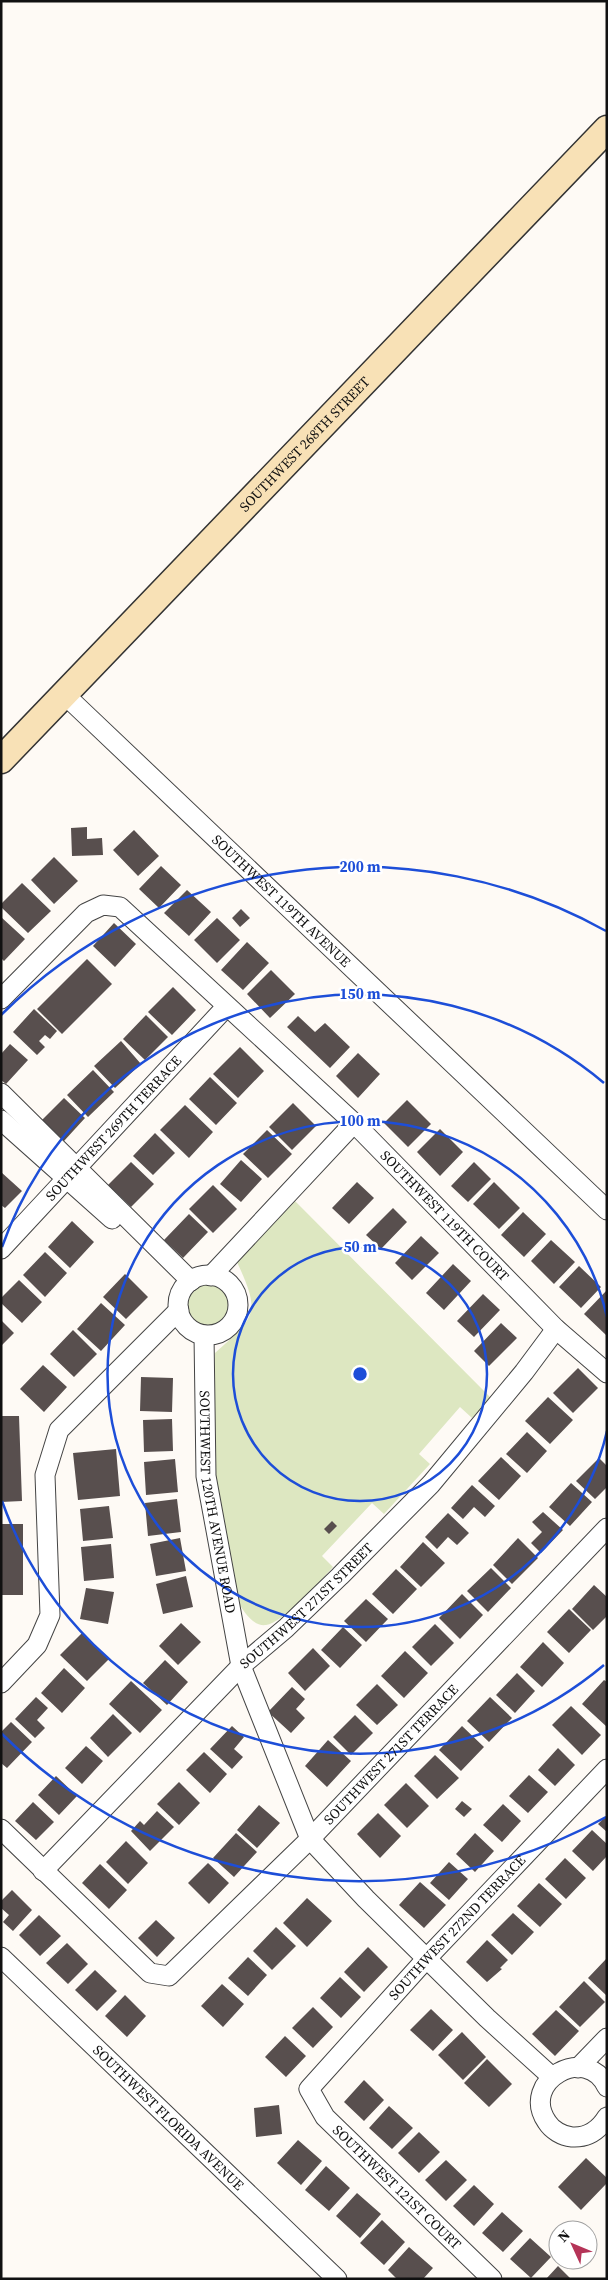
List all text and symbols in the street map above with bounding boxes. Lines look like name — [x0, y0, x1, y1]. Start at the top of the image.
street label: SOUTHWEST 268TH STREET — [235, 372, 375, 516]
street label: SOUTHWEST 119TH AVENUE — [208, 830, 355, 971]
text: 200 m — [339, 856, 381, 877]
text: 150 m — [339, 983, 381, 1004]
street label: SOUTHWEST 269TH TERRACE — [41, 1051, 186, 1205]
text: 100 m — [339, 1110, 381, 1131]
street label: SOUTHWEST 119TH COURT — [376, 1146, 514, 1286]
text: 50 m — [343, 1236, 377, 1257]
centre of rings — [351, 1365, 369, 1383]
street label: SOUTHWEST 120TH AVENUE ROAD — [195, 1390, 241, 1615]
street label: SOUTHWEST 271ST STREET — [235, 1538, 378, 1673]
street label: SOUTHWEST 271ST TERRACE — [319, 1680, 463, 1829]
street label: SOUTHWEST 272ND TERRACE — [384, 1851, 530, 2004]
street label: SOUTHWEST FLORIDA AVENUE — [89, 2040, 248, 2195]
street label: SOUTHWEST 121ST COURT — [328, 2120, 466, 2254]
north arrow — [548, 2220, 598, 2270]
text: N — [553, 2225, 574, 2247]

